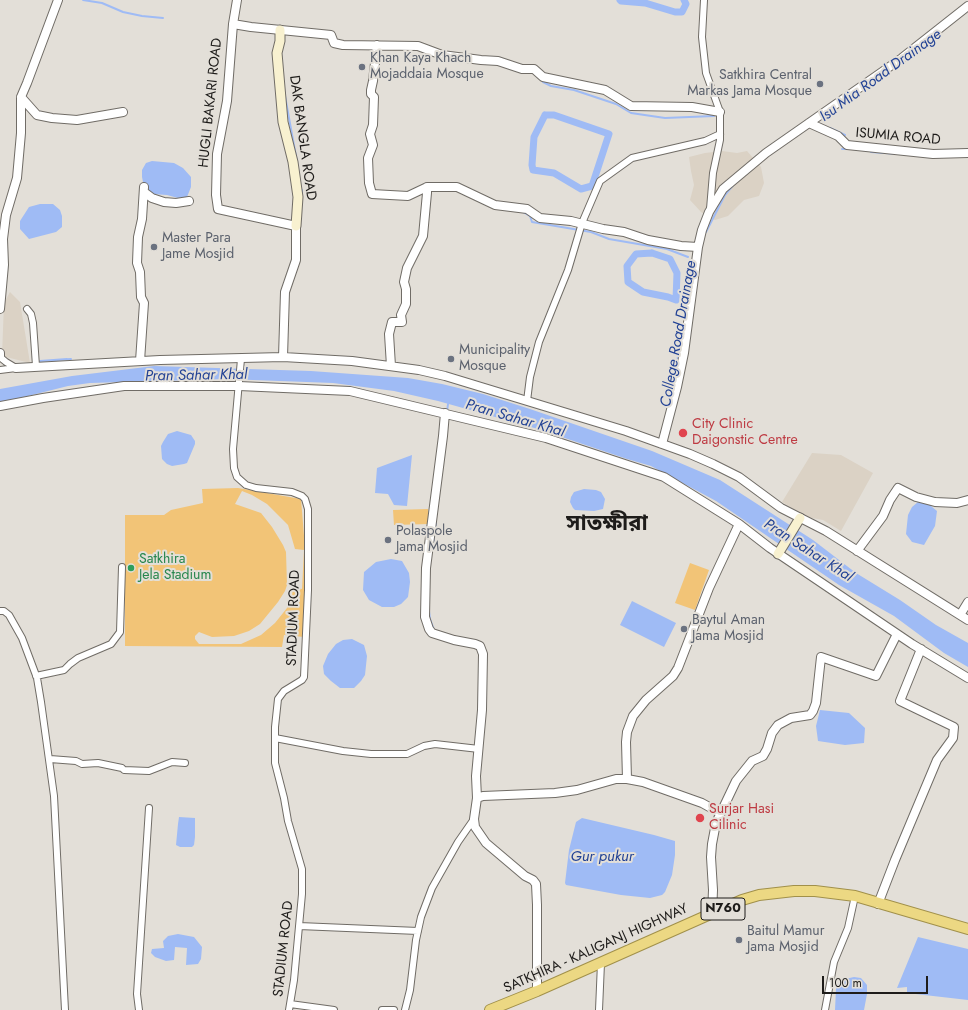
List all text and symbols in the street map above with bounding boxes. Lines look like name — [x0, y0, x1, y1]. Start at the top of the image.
water label: Isu Mia Road Drainage — [817, 26, 945, 126]
street label: HUGLI BAKARI ROAD — [196, 37, 226, 169]
place label: Khan Kaya Khach Mojaddaia Mosque — [370, 51, 484, 84]
marker: Khan Kaya Khach Mojaddaia Mosque — [357, 62, 367, 72]
place label: Satkhira Central Markas Jama Mosque — [687, 68, 812, 100]
street label: DAK BANGLA ROAD — [285, 74, 319, 202]
marker: Satkhira Central Markas Jama Mosque — [815, 79, 825, 89]
street label: ISUMIA ROAD — [855, 125, 941, 149]
place label: Master Para Jame Mosjid — [162, 231, 234, 264]
marker: Master Para Jame Mosjid — [149, 242, 159, 252]
water label: College Road Drainage — [657, 259, 701, 409]
place label: Municipality Mosque — [459, 343, 530, 376]
marker: Municipality Mosque — [446, 354, 456, 364]
water label: Pran Sahar Khal — [145, 366, 247, 386]
water label: Pran Sahar Khal — [463, 396, 567, 442]
place label: City Clinic Daigonstic Centre — [692, 417, 798, 450]
marker: City Clinic Daigonstic Centre — [677, 427, 689, 439]
district label: সাতক্ষীরা — [566, 512, 648, 538]
water label: Pran Sahar Khal — [760, 516, 856, 586]
place label: Polaspole Jama Mosjid — [396, 524, 468, 556]
marker: Polaspole Jama Mosjid — [383, 535, 393, 545]
place label: Satkhira Jela Stadium — [139, 552, 211, 584]
marker: Satkhira Jela Stadium — [126, 563, 136, 573]
street label: STADIUM ROAD — [284, 569, 304, 667]
place label: Baytul Aman Jama Mosjid — [692, 613, 765, 646]
marker: Baytul Aman Jama Mosjid — [679, 624, 689, 634]
place label: Surjar Hasi Cilinic — [709, 802, 774, 834]
marker: Surjar Hasi Cilinic — [694, 812, 706, 824]
water label: Gur pukur — [570, 848, 634, 866]
road number: N760 — [701, 898, 745, 920]
street label: STADIUM ROAD — [271, 900, 297, 998]
street label: SATKHIRA - KALIGANJ HIGHWAY — [501, 901, 691, 997]
place label: Baitul Mamur Jama Mosjid — [747, 924, 824, 956]
marker: Baitul Mamur Jama Mosjid — [734, 935, 744, 945]
scale bar — [824, 968, 930, 994]
text: 100 m — [829, 974, 862, 992]

